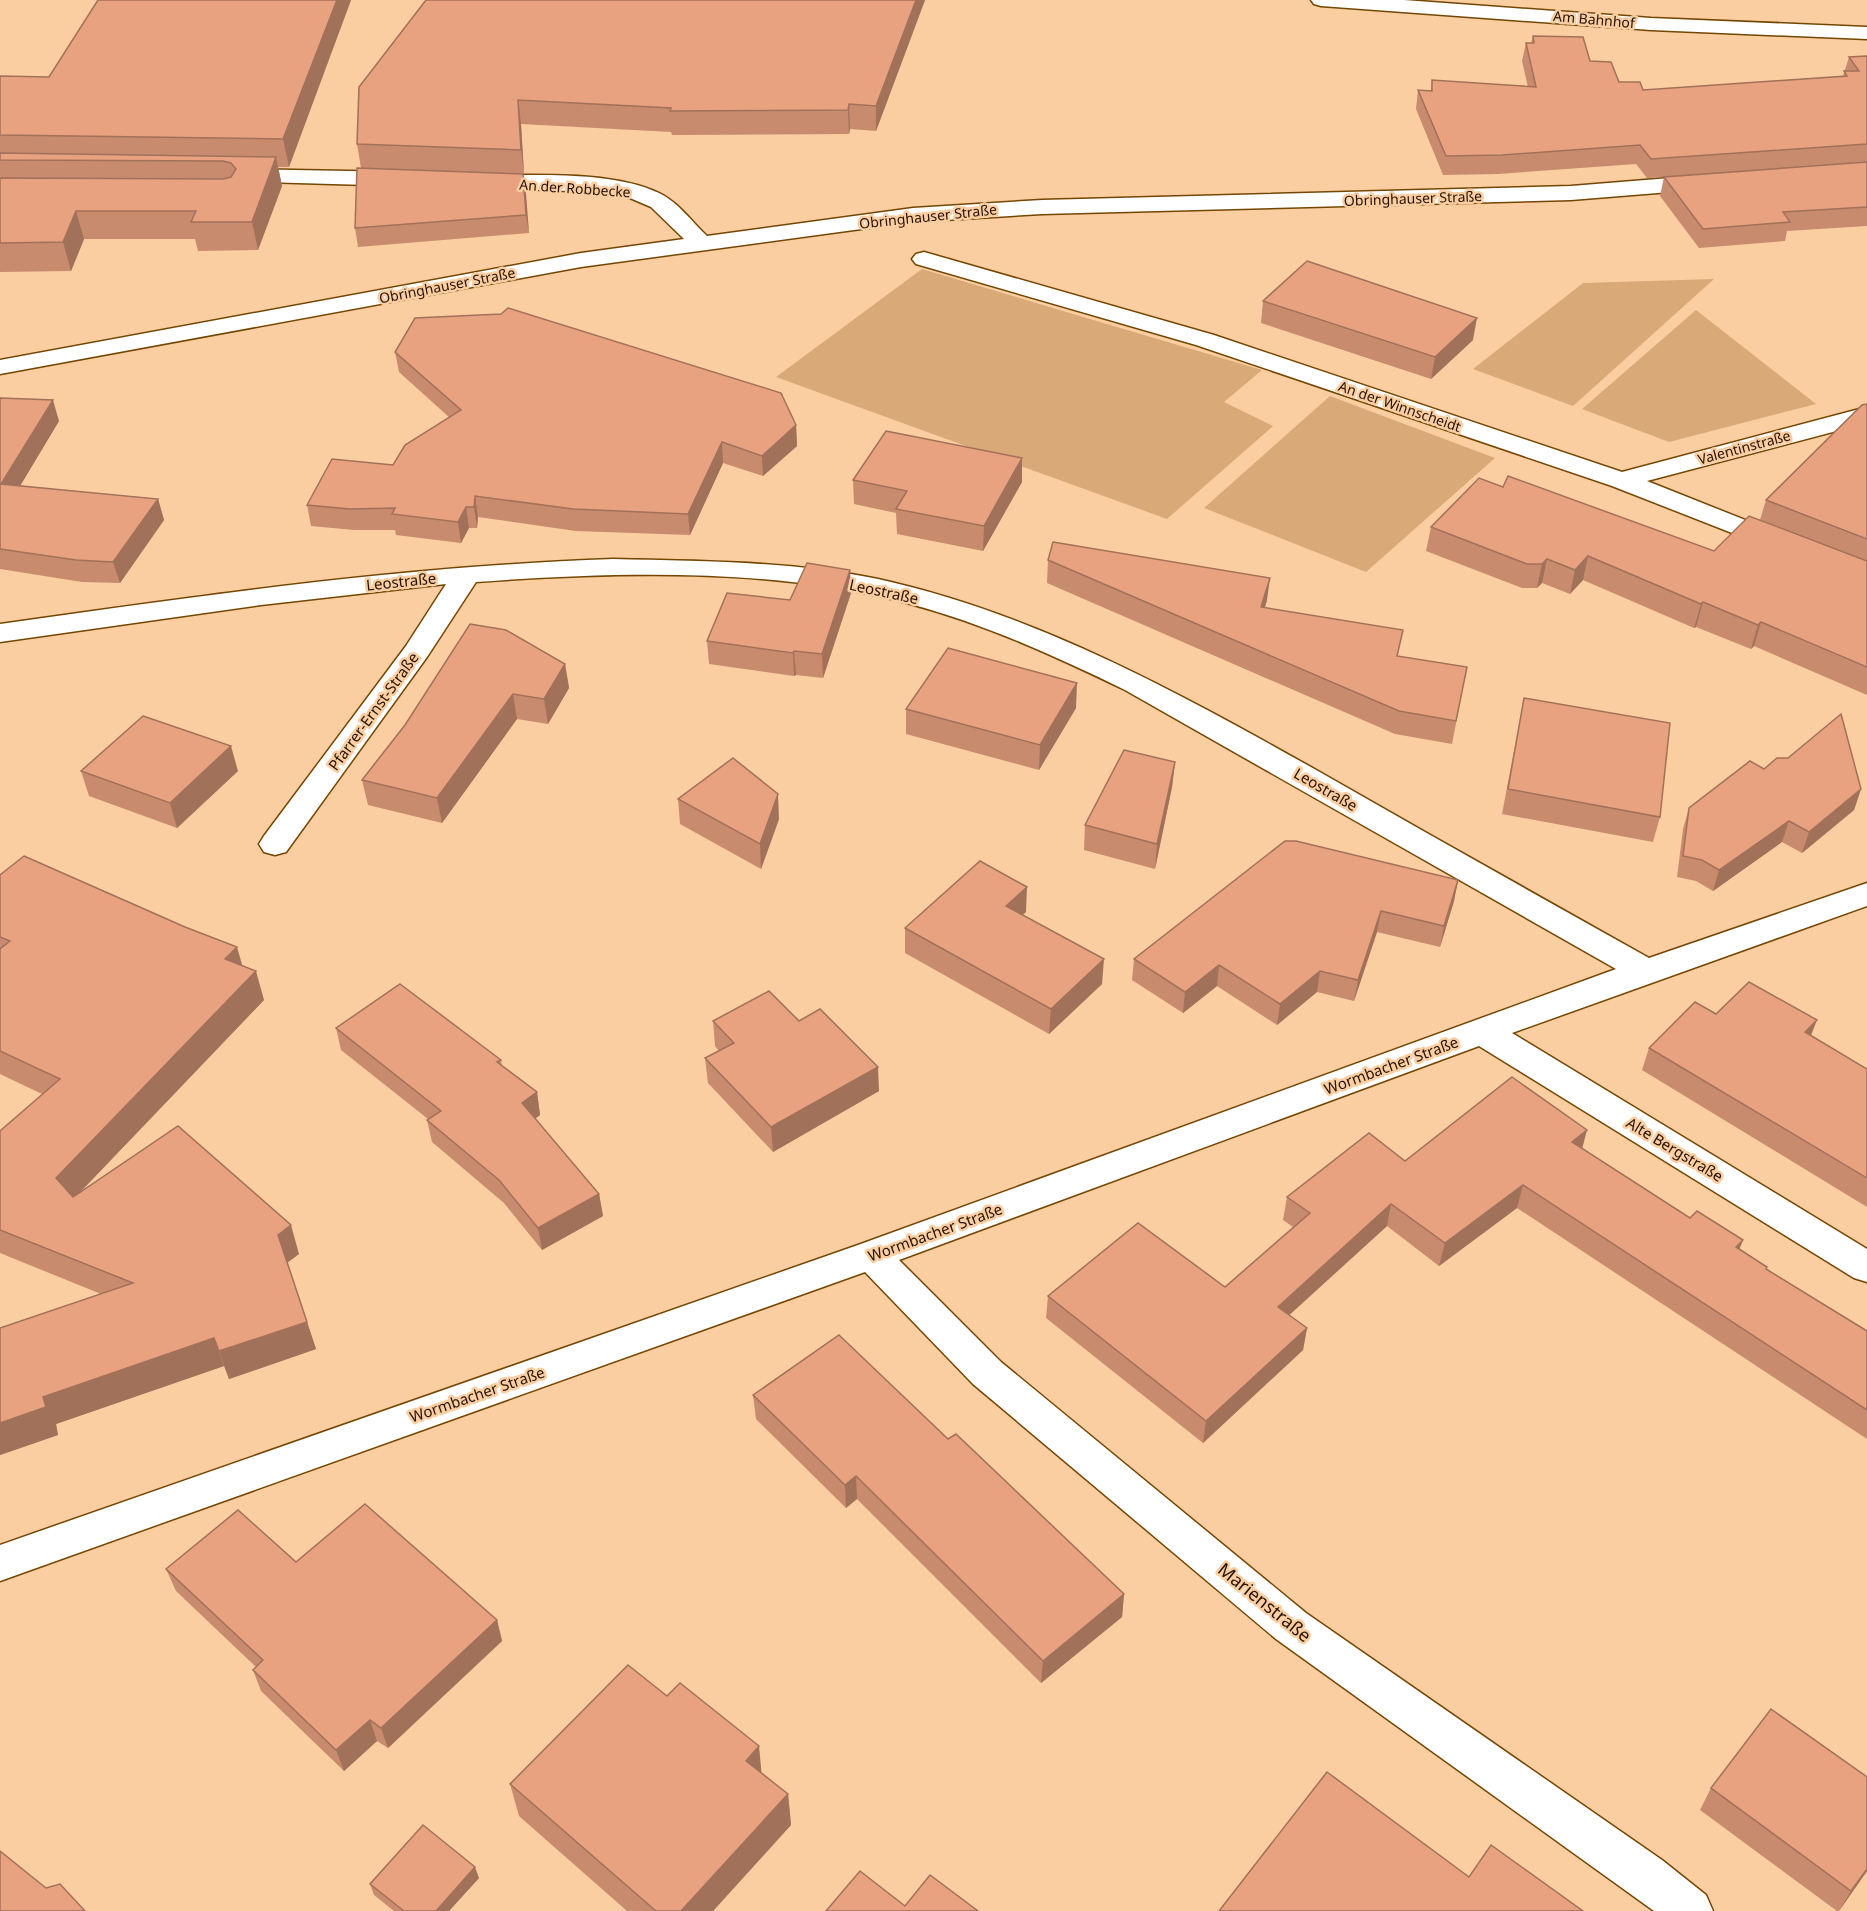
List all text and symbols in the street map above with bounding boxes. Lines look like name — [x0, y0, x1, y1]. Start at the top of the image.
street label: Am Bahnhof — [1552, 6, 1637, 32]
street label: An der Robbecke — [519, 175, 631, 201]
street label: Obringhauser Straße — [1344, 186, 1482, 210]
street label: Obringhauser Straße — [858, 199, 998, 233]
street label: Obringhauser Straße — [377, 262, 517, 308]
street label: An der Winnscheidt — [1336, 376, 1464, 436]
street label: Valentinstraße — [1696, 425, 1793, 469]
street label: Leostraße — [365, 567, 437, 595]
street label: Leostraße — [848, 574, 920, 608]
street label: Pfarrer-Ernst-Straße — [323, 648, 423, 774]
street label: Leostraße — [1291, 763, 1361, 815]
street label: Wormbacher Straße — [1321, 1031, 1461, 1099]
street label: Alte Bergstraße — [1623, 1112, 1727, 1186]
street label: Wormbacher Straße — [865, 1198, 1005, 1266]
street label: Wormbacher Straße — [407, 1362, 547, 1426]
street label: Marienstraße — [1213, 1557, 1317, 1647]

